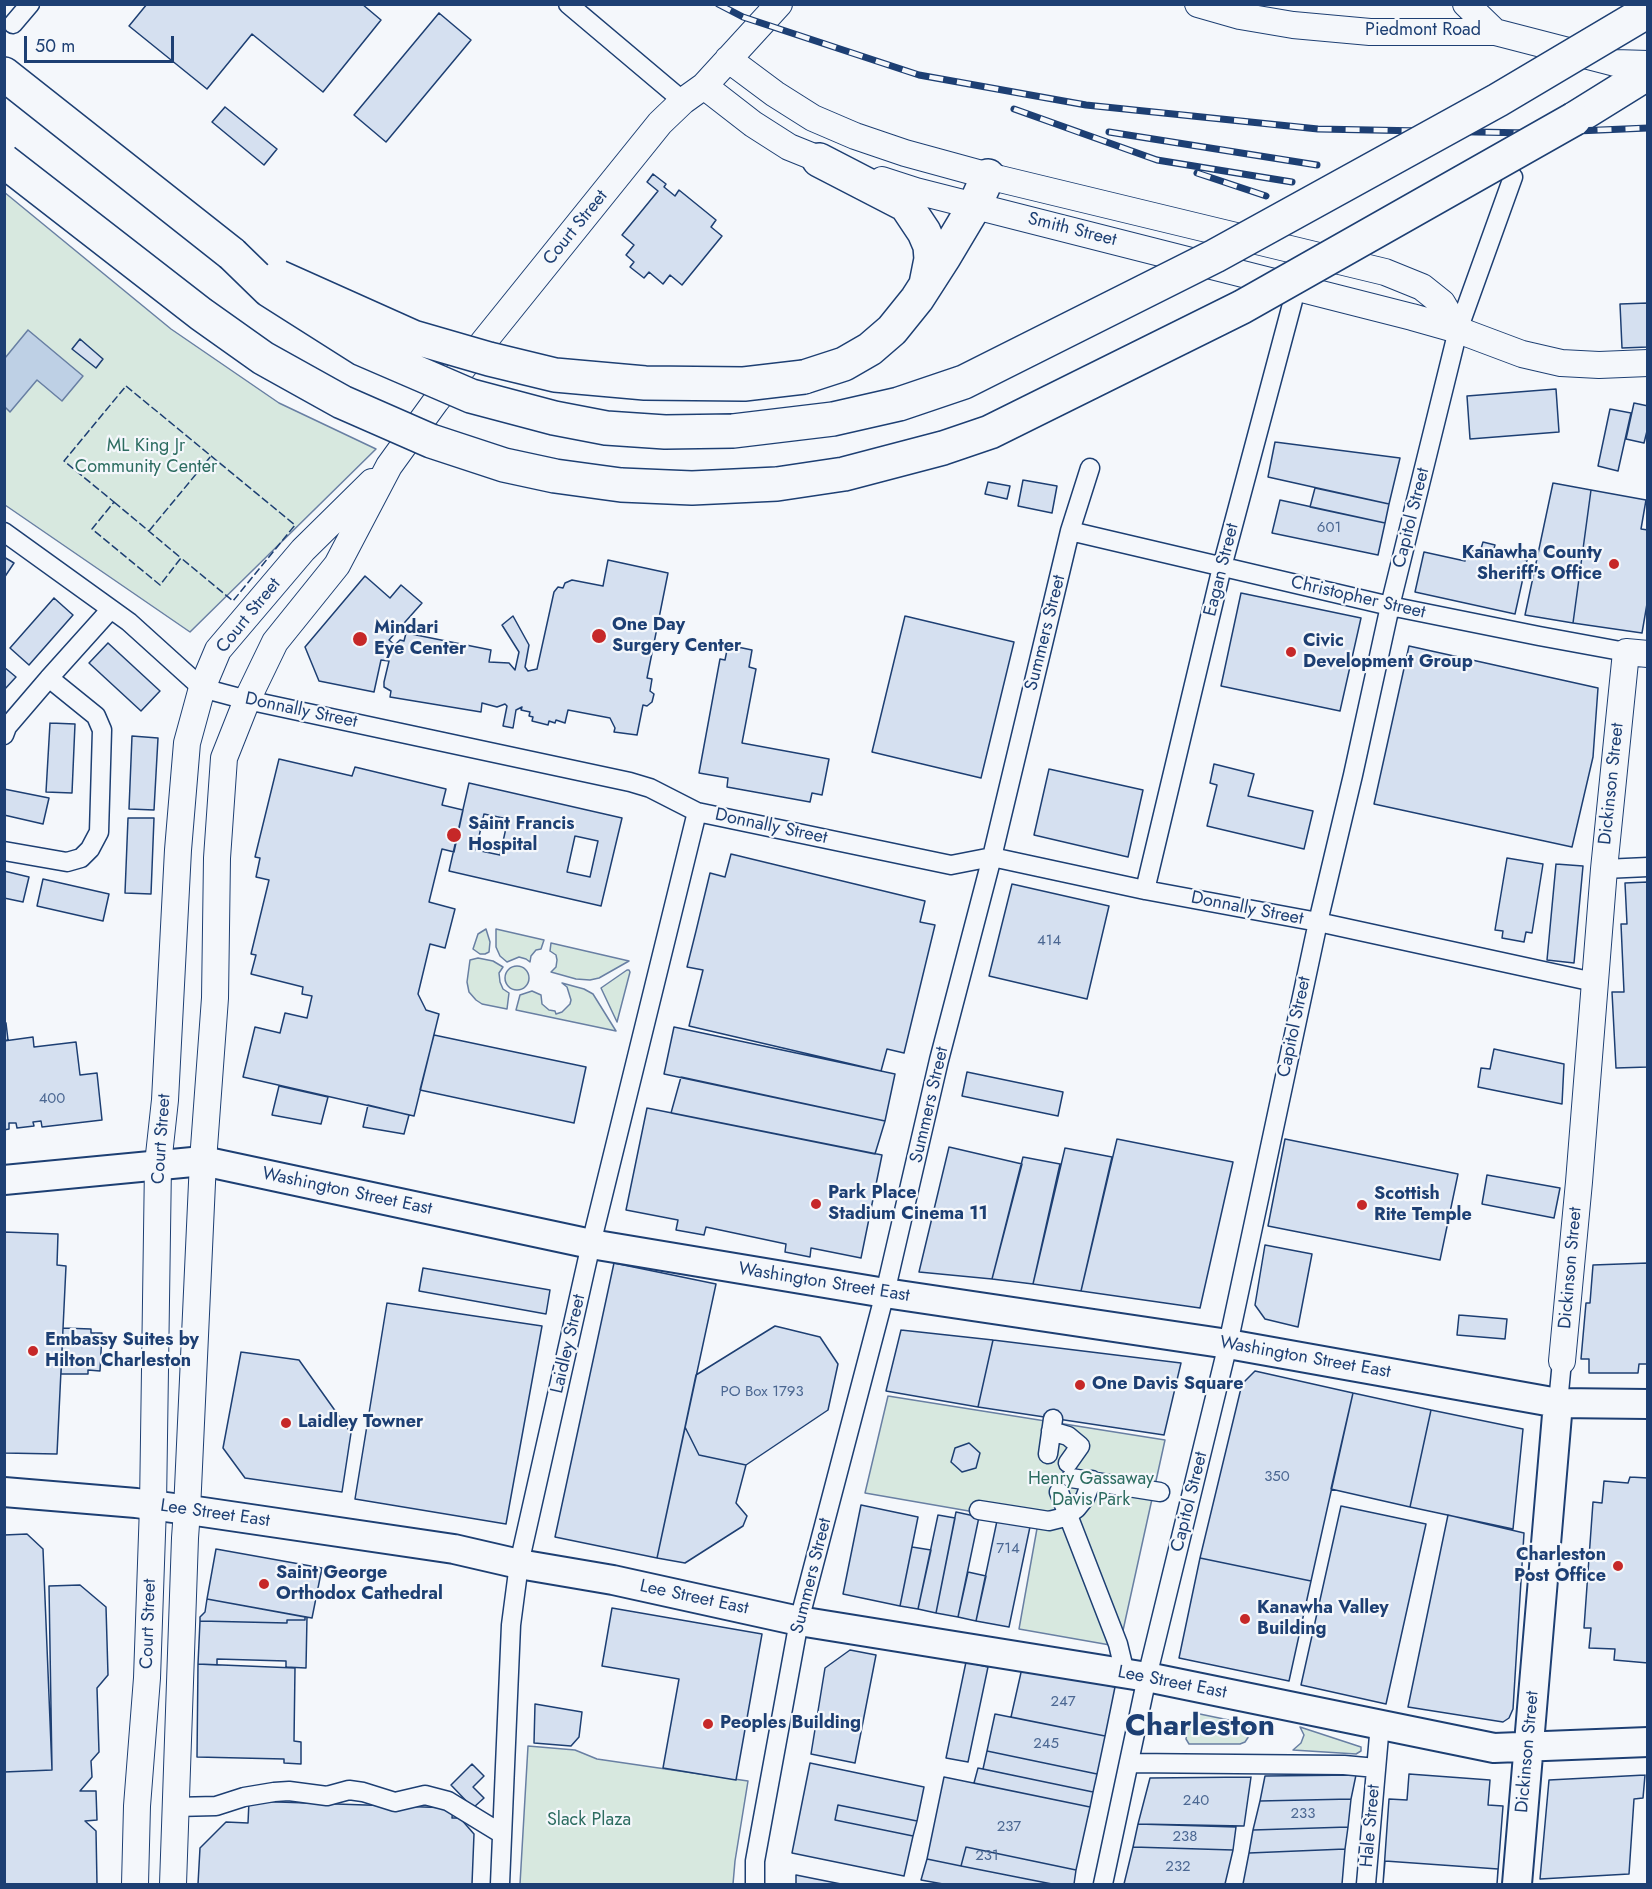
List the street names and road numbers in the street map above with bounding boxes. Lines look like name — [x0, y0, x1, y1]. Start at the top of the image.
street label: Piedmont Road — [1365, 20, 1481, 42]
street label: Court Street — [539, 186, 613, 270]
street label: Smith Street — [1025, 209, 1119, 251]
street label: Capitol Street — [1389, 466, 1435, 570]
street label: Eagan Street — [1200, 521, 1244, 619]
street label: Christopher Street — [1289, 572, 1427, 624]
street label: Summers Street — [1021, 573, 1071, 693]
street label: Court Street — [212, 574, 286, 658]
street label: Donnally Street — [243, 689, 359, 733]
street label: Dickinson Street — [1595, 722, 1629, 846]
street label: Donnally Street — [713, 805, 829, 849]
street label: Donnally Street — [1189, 888, 1305, 930]
street label: Capitol Street — [1274, 975, 1316, 1079]
street label: Summers Street — [906, 1045, 954, 1165]
street label: Court Street — [148, 1093, 176, 1185]
street label: Washington Street East — [260, 1163, 434, 1221]
street label: Dickinson Street — [1555, 1206, 1587, 1330]
street label: Washington Street East — [737, 1259, 911, 1307]
street label: Laidley Street — [547, 1292, 591, 1396]
street label: Washington Street East — [1218, 1332, 1392, 1384]
street label: Capitol Street — [1167, 1450, 1213, 1554]
street label: Lee Street East — [159, 1496, 271, 1532]
street label: Summers Street — [787, 1516, 837, 1636]
street label: Lee Street East — [638, 1576, 750, 1620]
street label: Court Street — [137, 1578, 161, 1670]
street label: Lee Street East — [1116, 1662, 1228, 1704]
street label: Dickinson Street — [1512, 1690, 1544, 1814]
street label: Hale Street — [1357, 1784, 1385, 1868]

